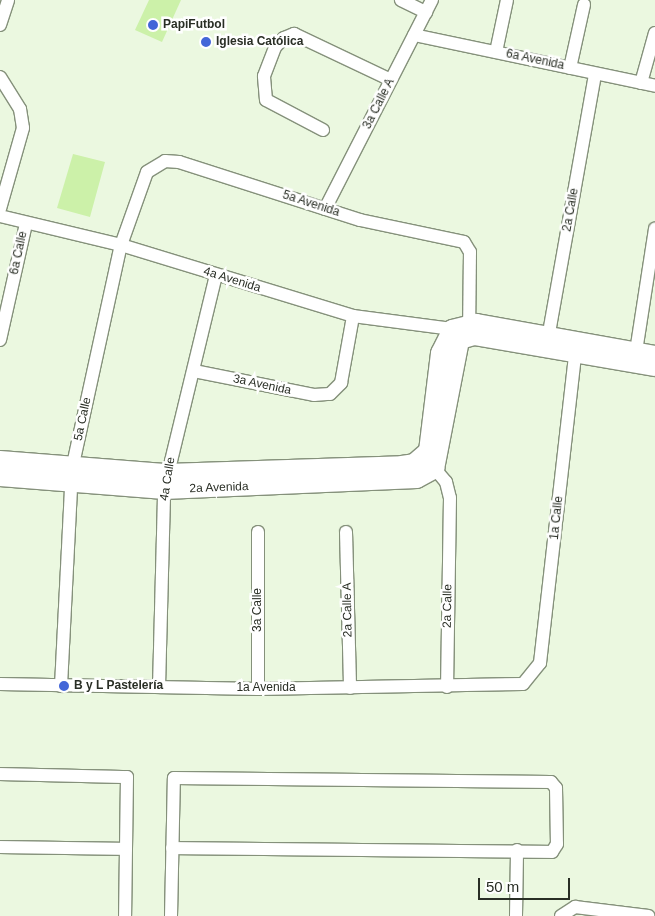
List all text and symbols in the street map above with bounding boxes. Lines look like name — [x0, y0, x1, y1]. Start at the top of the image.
place label: PapiFutbol — [163, 18, 225, 32]
marker: PapiFutbol — [147, 19, 159, 31]
place label: Iglesia Católica — [216, 35, 303, 49]
marker: Iglesia Católica — [200, 36, 212, 48]
street label: 6a Avenida — [504, 47, 566, 73]
street label: 3a Calle A — [360, 76, 398, 132]
street label: 2a Calle — [560, 187, 582, 233]
street label: 5a Avenida — [280, 188, 342, 220]
street label: 6a Calle — [7, 230, 31, 276]
street label: 4a Avenida — [201, 264, 263, 296]
street label: 3a Avenida — [231, 372, 293, 398]
street label: 5a Calle — [71, 396, 95, 442]
street label: 4a Calle — [157, 456, 179, 502]
street label: 2a Avenida — [189, 480, 249, 496]
street label: 1a Calle — [548, 495, 566, 541]
street label: 2a Calle A — [340, 582, 356, 638]
street label: 2a Calle — [440, 584, 456, 628]
street label: 3a Calle — [251, 588, 265, 632]
place label: B y L Pastelería — [74, 679, 163, 693]
marker: B y L Pastelería — [58, 680, 70, 692]
street label: 1a Avenida — [236, 681, 296, 695]
scale bar — [480, 868, 572, 900]
text: 50 m — [486, 878, 519, 895]

